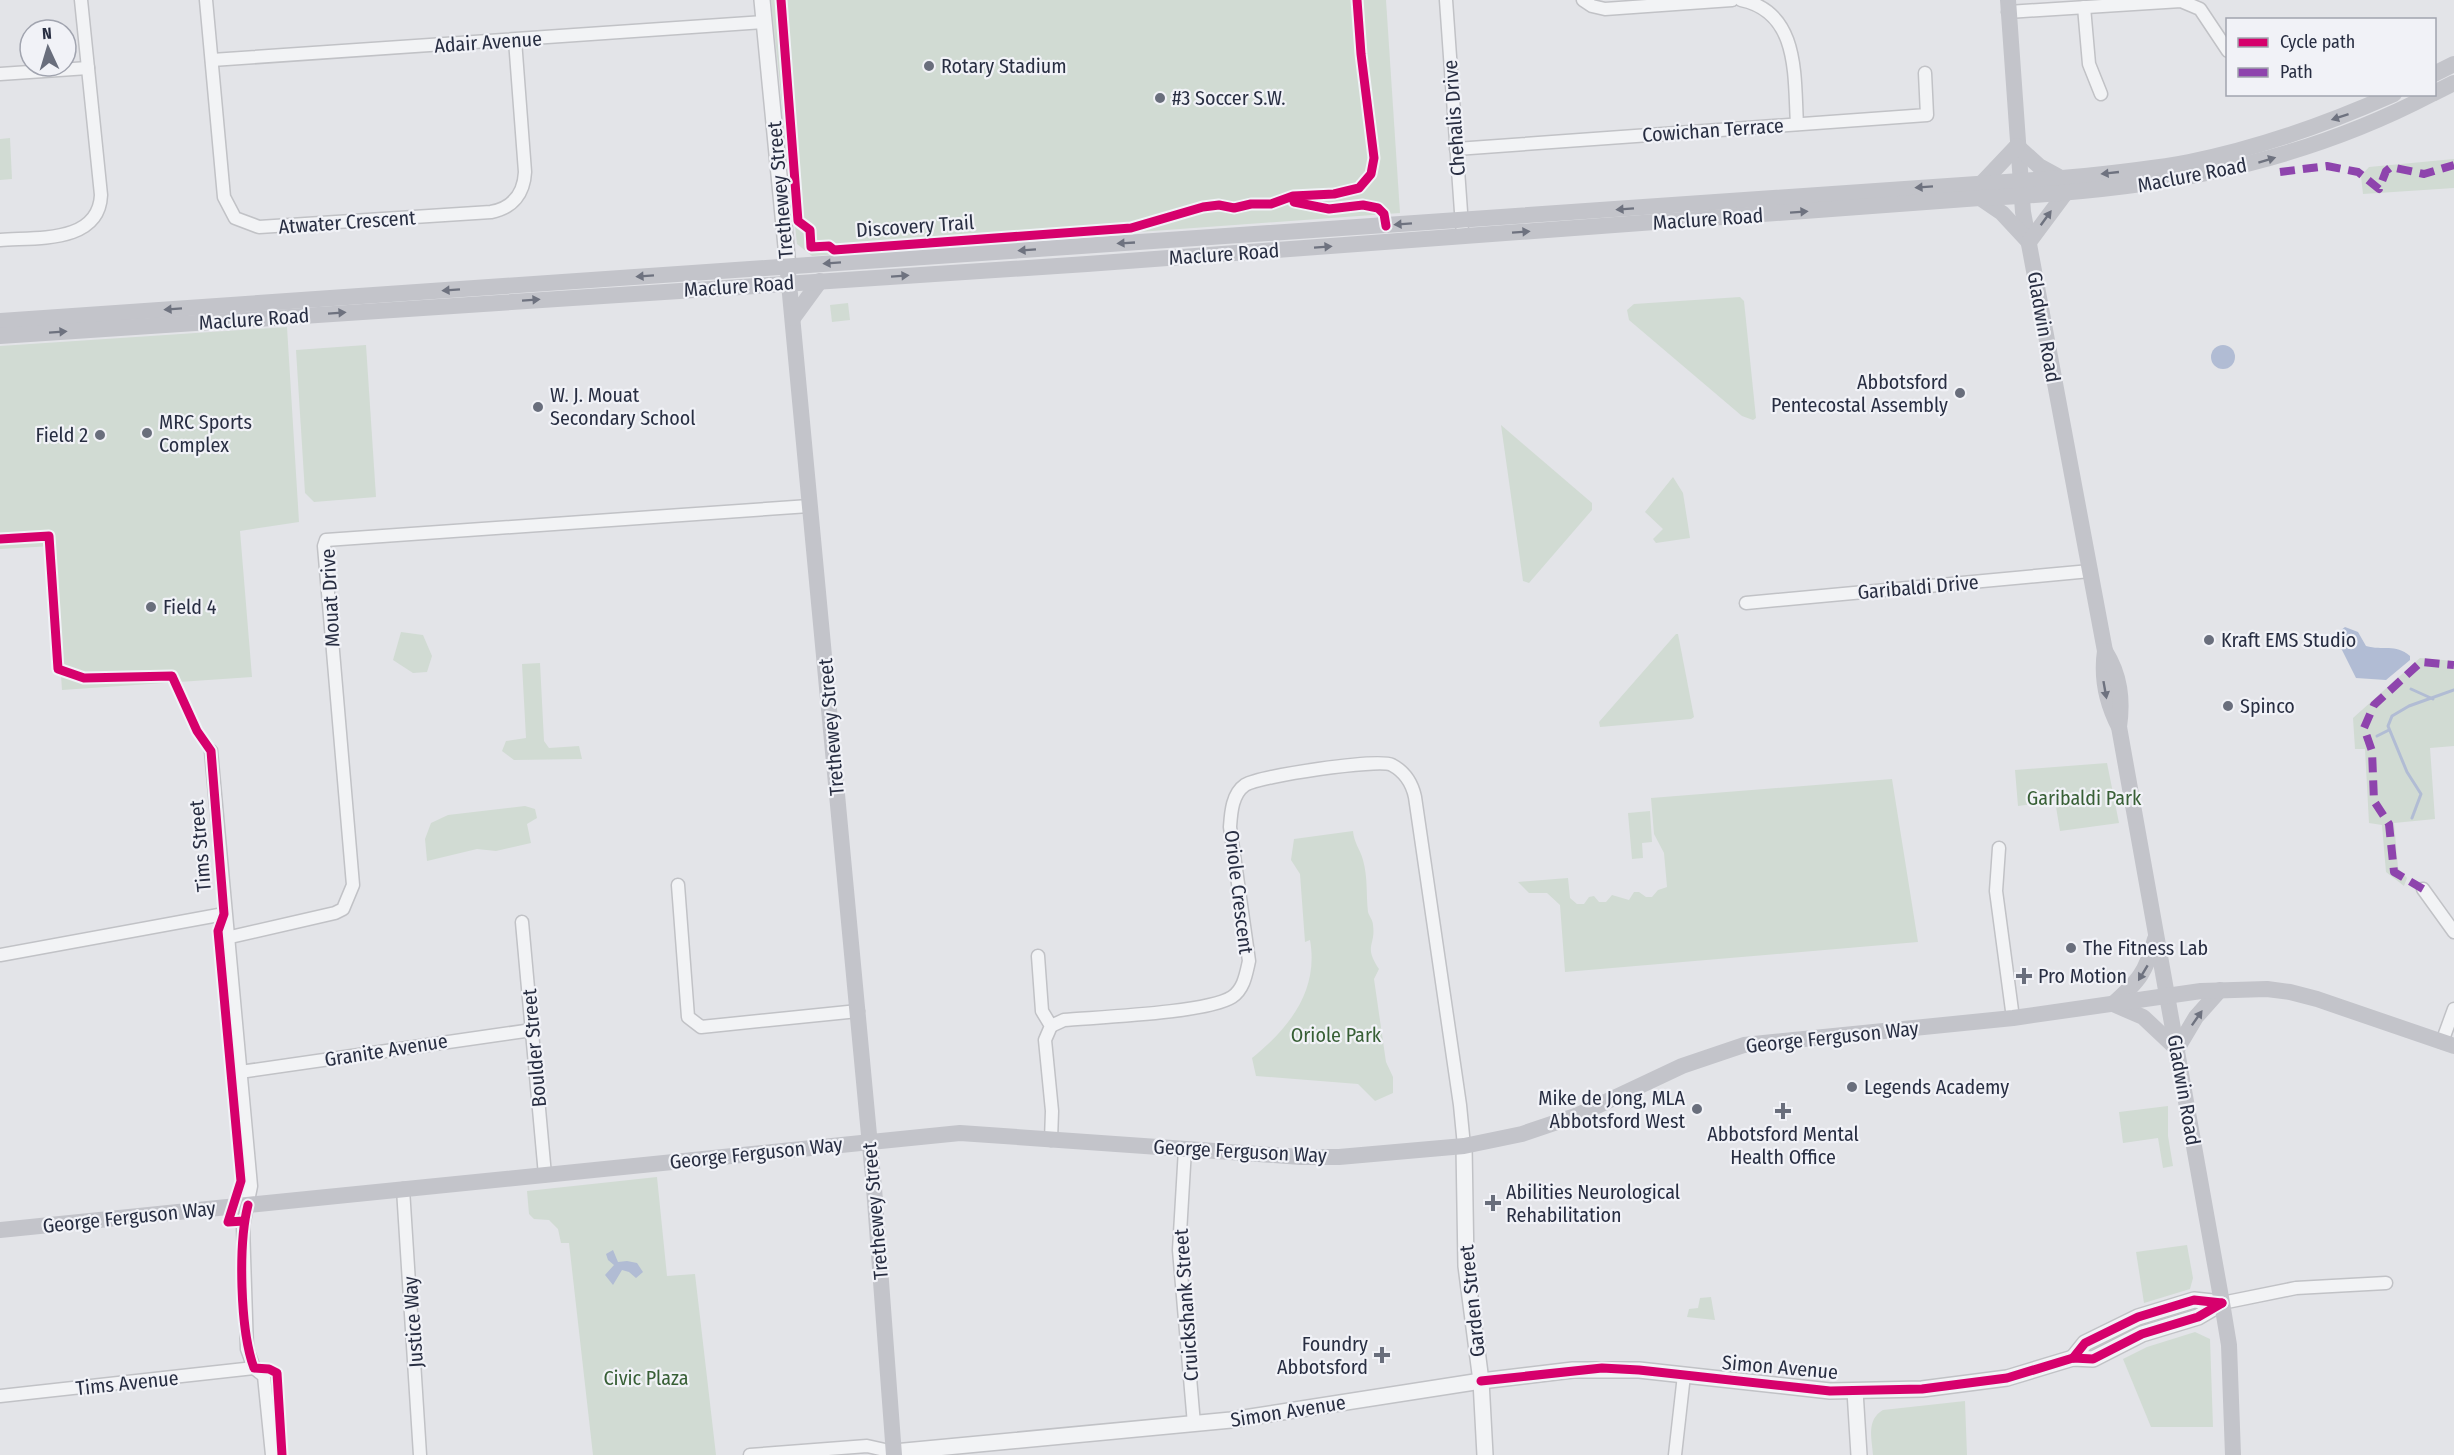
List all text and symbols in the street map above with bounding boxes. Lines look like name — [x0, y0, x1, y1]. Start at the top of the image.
north arrow — [18, 18, 78, 78]
legend — [2226, 18, 2436, 96]
text: N — [42, 24, 52, 43]
street label: Adair Avenue — [433, 26, 543, 58]
text: Cycle path — [2280, 31, 2355, 53]
place label: Rotary Stadium — [941, 54, 1067, 78]
marker: Rotary Stadium — [922, 59, 936, 73]
street label: Chehalis Drive — [1438, 59, 1470, 177]
text: Path — [2280, 61, 2313, 83]
place label: #3 Soccer S.W. — [1172, 86, 1286, 110]
marker: #3 Soccer S.W. — [1153, 91, 1167, 105]
street label: Cowichan Terrace — [1641, 113, 1785, 147]
one-way arrow — [2331, 113, 2349, 122]
street label: Trethewey Street — [762, 120, 798, 260]
street label: Maclure Road — [2135, 153, 2249, 197]
one-way arrow — [2258, 155, 2276, 164]
one-way arrow — [2101, 168, 2120, 178]
one-way arrow — [1914, 182, 1933, 192]
street label: Maclure Road — [1652, 203, 1764, 235]
one-way arrow — [1615, 204, 1634, 214]
street label: Atwater Crescent — [278, 205, 417, 239]
one-way arrow — [1790, 207, 1809, 217]
street label: Discovery Trail — [855, 210, 975, 242]
one-way arrow — [2040, 210, 2052, 226]
one-way arrow — [1394, 220, 1413, 229]
one-way arrow — [1512, 227, 1531, 237]
street label: Maclure Road — [1168, 238, 1280, 270]
one-way arrow — [1116, 239, 1135, 248]
one-way arrow — [1313, 242, 1332, 252]
one-way arrow — [1017, 245, 1036, 254]
one-way arrow — [823, 259, 842, 268]
street label: Maclure Road — [683, 270, 795, 302]
street label: Gladwin Road — [2022, 270, 2066, 384]
one-way arrow — [890, 271, 909, 281]
one-way arrow — [636, 272, 655, 281]
one-way arrow — [441, 285, 460, 295]
one-way arrow — [522, 295, 541, 305]
street label: Maclure Road — [198, 303, 310, 335]
one-way arrow — [163, 304, 182, 314]
one-way arrow — [327, 309, 346, 318]
one-way arrow — [49, 328, 68, 337]
place label: Abbotsford Pentecostal Assembly — [1771, 370, 1948, 417]
place label: W. J. Mouat Secondary School — [550, 383, 696, 430]
marker: Abbotsford Pentecostal Assembly — [1953, 386, 1967, 400]
marker: W. J. Mouat Secondary School — [531, 400, 545, 414]
place label: MRC Sports Complex — [159, 410, 252, 457]
place label: Field 2 — [36, 423, 88, 447]
marker: MRC Sports Complex — [140, 426, 154, 440]
marker: Field 2 — [93, 428, 107, 442]
street label: Mouat Drive — [315, 548, 345, 648]
street label: Garibaldi Drive — [1857, 570, 1979, 604]
place label: Field 4 — [163, 595, 217, 619]
marker: Field 4 — [144, 600, 158, 614]
place label: Kraft EMS Studio — [2221, 628, 2356, 652]
marker: Kraft EMS Studio — [2202, 633, 2216, 647]
street label: Trethewey Street — [813, 657, 849, 797]
one-way arrow — [2101, 681, 2110, 700]
place label: Spinco — [2240, 694, 2295, 718]
marker: Spinco — [2221, 699, 2235, 713]
park label: Garibaldi Park — [2027, 786, 2142, 810]
street label: Tims Street — [184, 799, 216, 893]
street label: Oriole Crescent — [1219, 829, 1259, 956]
place label: The Fitness Lab — [2083, 936, 2208, 960]
marker: The Fitness Lab — [2064, 941, 2078, 955]
place label: Pro Motion — [2038, 964, 2127, 988]
one-way arrow — [2137, 965, 2148, 981]
marker: Pro Motion — [2015, 967, 2033, 985]
street label: Boulder Street — [517, 987, 551, 1108]
one-way arrow — [2191, 1011, 2203, 1027]
street label: George Ferguson Way — [1744, 1016, 1920, 1058]
park label: Oriole Park — [1291, 1023, 1382, 1047]
street label: Granite Avenue — [323, 1028, 449, 1072]
street label: Gladwin Road — [2162, 1033, 2206, 1147]
place label: Legends Academy — [1864, 1075, 2009, 1099]
marker: Legends Academy — [1845, 1080, 1859, 1094]
place label: Mike de Jong, MLA Abbotsford West — [1538, 1086, 1685, 1133]
marker: Mike de Jong, MLA Abbotsford West — [1690, 1102, 1704, 1116]
marker: Abbotsford Mental Health Office — [1774, 1102, 1792, 1120]
place label: Abbotsford Mental Health Office — [1707, 1122, 1859, 1169]
street label: George Ferguson Way — [668, 1132, 844, 1174]
street label: George Ferguson Way — [1153, 1134, 1327, 1168]
street label: Trethewey Street — [857, 1141, 893, 1281]
place label: Abilities Neurological Rehabilitation — [1506, 1180, 1680, 1227]
marker: Abilities Neurological Rehabilitation — [1484, 1194, 1502, 1212]
street label: George Ferguson Way — [41, 1196, 217, 1238]
street label: Cruickshank Street — [1169, 1228, 1203, 1382]
street label: Garden Street — [1454, 1243, 1490, 1358]
street label: Justice Way — [398, 1275, 428, 1369]
place label: Foundry Abbotsford — [1277, 1332, 1368, 1379]
marker: Foundry Abbotsford — [1373, 1346, 1391, 1364]
street label: Simon Avenue — [1721, 1350, 1839, 1384]
street label: Tims Avenue — [75, 1366, 179, 1400]
park label: Civic Plaza — [603, 1366, 689, 1390]
street label: Simon Avenue — [1229, 1390, 1347, 1432]

